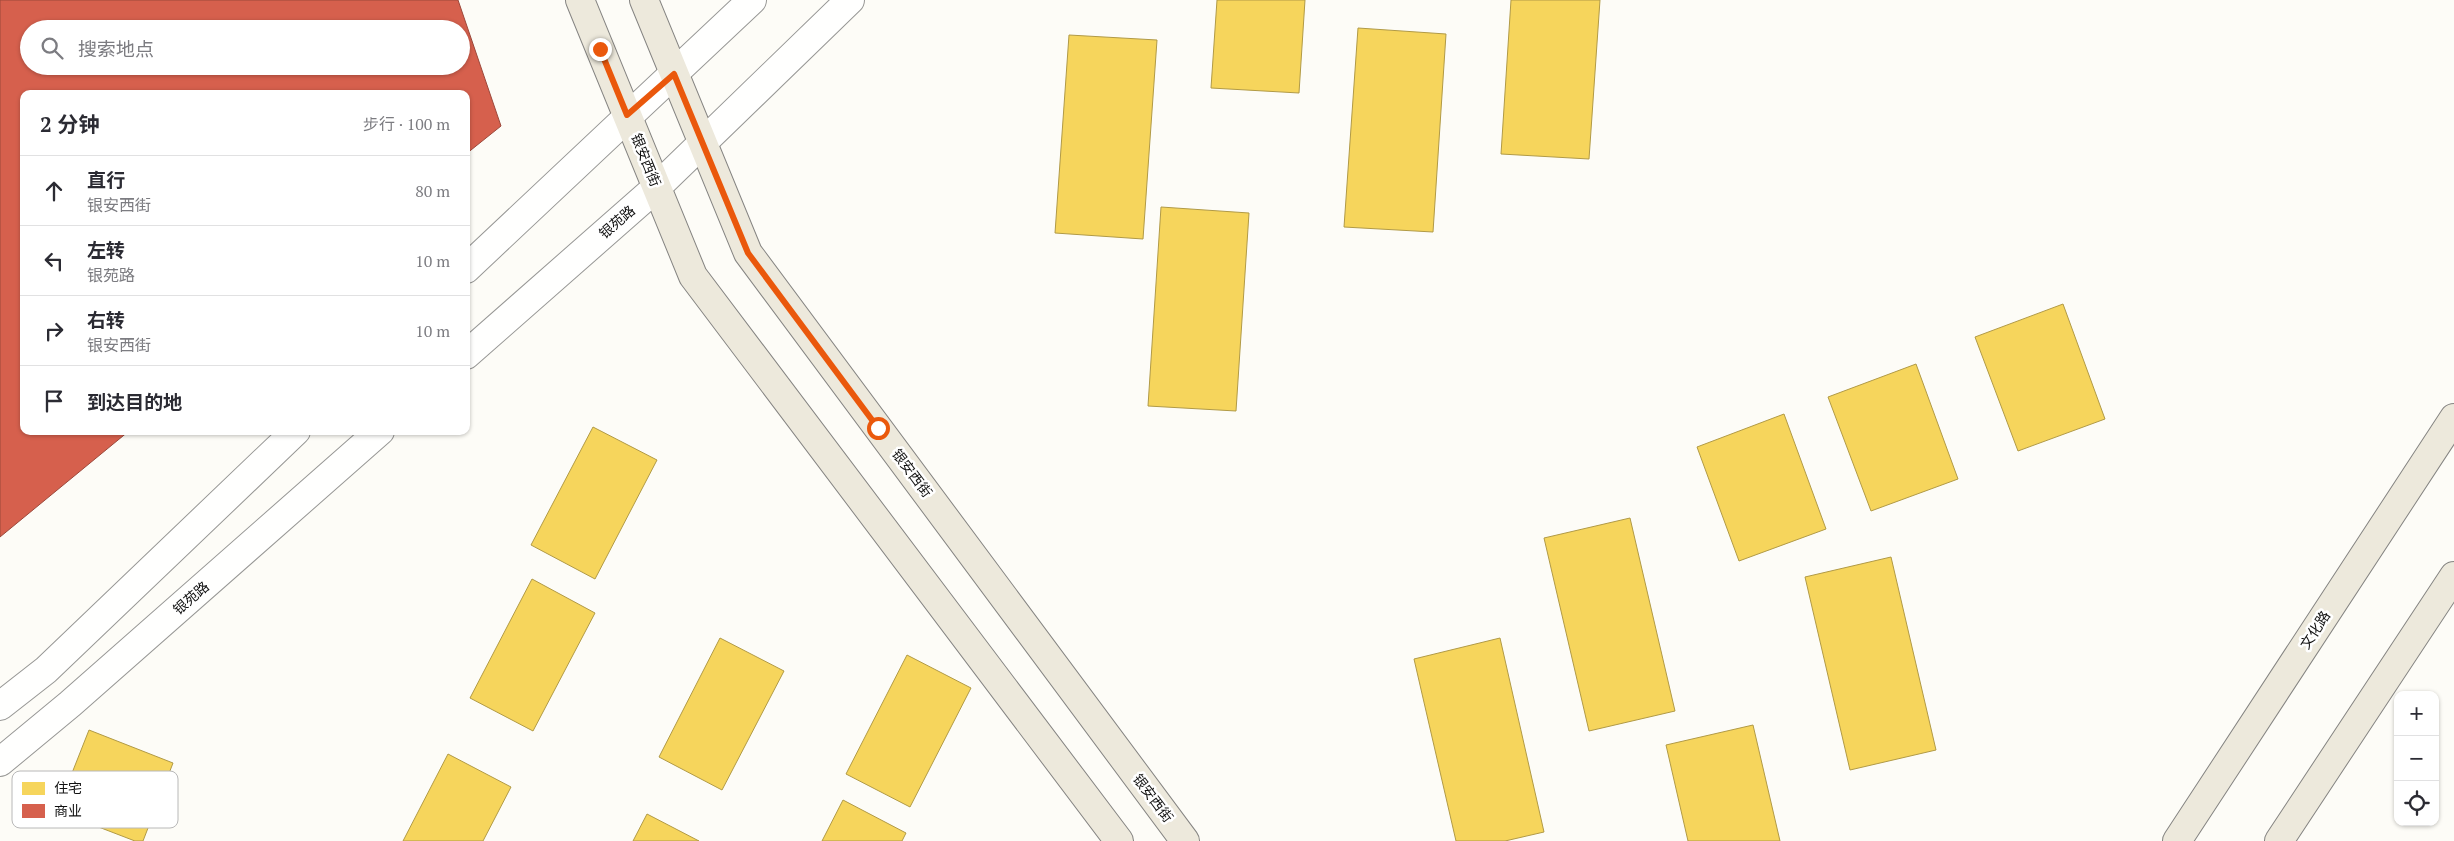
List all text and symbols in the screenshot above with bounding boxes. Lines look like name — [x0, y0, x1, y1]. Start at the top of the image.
search box — [20, 20, 470, 75]
icon: search — [38, 34, 66, 62]
text: 搜索地点 — [78, 36, 154, 61]
route end — [589, 38, 612, 61]
text: 2 分钟 — [40, 110, 100, 138]
text: 步行 · 100 m — [363, 113, 450, 135]
street label: 银安西街 — [627, 130, 666, 189]
text: 直行 — [87, 167, 125, 192]
icon: ahead — [40, 177, 68, 205]
text: 80 m — [415, 180, 450, 202]
text: 银安西街 — [87, 194, 151, 216]
street label: 银苑路 — [595, 201, 639, 243]
text: 左转 — [87, 237, 125, 262]
icon: left — [40, 247, 68, 275]
text: 10 m — [415, 250, 450, 272]
text: 银苑路 — [87, 264, 135, 286]
text: 右转 — [87, 307, 125, 332]
icon: right — [40, 317, 68, 345]
text: 10 m — [415, 320, 450, 342]
text: 银安西街 — [87, 334, 151, 356]
icon: arrive — [40, 387, 68, 415]
text: 到达目的地 — [87, 389, 182, 414]
route start — [867, 417, 890, 440]
street label: 银安西街 — [888, 445, 937, 501]
street label: 银苑路 — [169, 577, 213, 619]
street label: 文化路 — [2295, 607, 2334, 653]
map controls — [2394, 691, 2439, 826]
button: + — [2394, 691, 2439, 736]
button: − — [2394, 736, 2439, 781]
street label: 银安西街 — [1129, 770, 1178, 826]
legend — [12, 771, 178, 828]
text: 住宅 — [54, 778, 82, 797]
button: locate — [2394, 781, 2439, 826]
text: 商业 — [54, 801, 82, 820]

